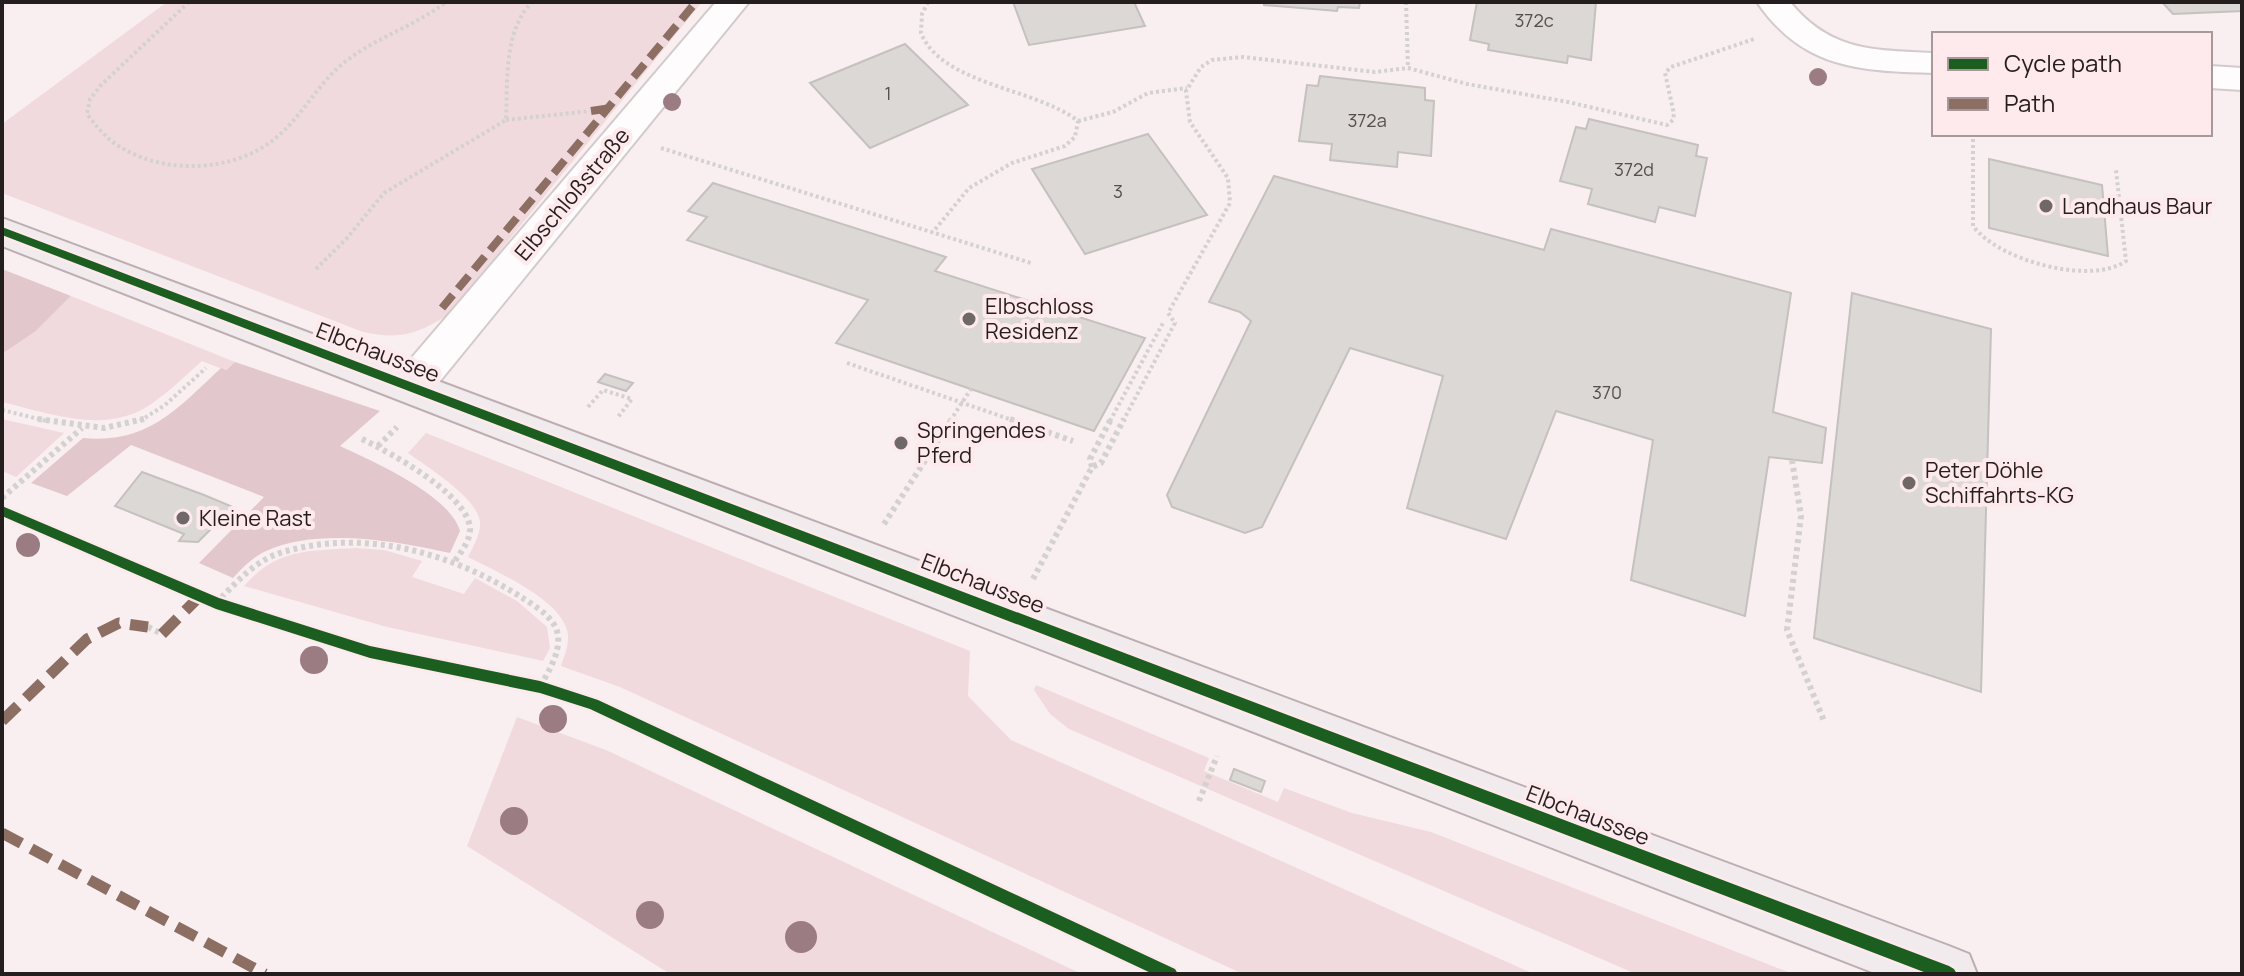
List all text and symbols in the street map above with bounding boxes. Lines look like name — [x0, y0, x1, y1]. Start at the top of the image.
house number: 372c — [1514, 8, 1554, 32]
legend — [1932, 32, 2212, 136]
text: Cycle path — [2004, 46, 2122, 79]
house number: 1 — [884, 81, 892, 105]
text: Path — [2004, 86, 2055, 119]
house number: 372a — [1347, 108, 1387, 132]
street label: Elbschloßstraße — [508, 121, 637, 267]
house number: 372d — [1614, 157, 1654, 181]
house number: 3 — [1113, 179, 1123, 203]
place label: Landhaus Baur — [2062, 191, 2213, 221]
marker: Landhaus Baur — [2037, 197, 2055, 215]
place label: Elbschloss Residenz — [985, 291, 1094, 346]
marker: Elbschloss Residenz — [960, 310, 978, 328]
street label: Elbchaussee — [312, 315, 444, 389]
house number: 370 — [1592, 380, 1622, 404]
place label: Springendes Pferd — [917, 415, 1046, 470]
marker: Springendes Pferd — [892, 434, 910, 452]
place label: Peter Döhle Schiffahrts-KG — [1925, 455, 2074, 510]
marker: Peter Döhle Schiffahrts-KG — [1900, 474, 1918, 492]
place label: Kleine Rast — [199, 503, 312, 533]
marker: Kleine Rast — [174, 509, 192, 527]
street label: Elbchaussee — [917, 546, 1049, 620]
street label: Elbchaussee — [1522, 778, 1654, 852]

